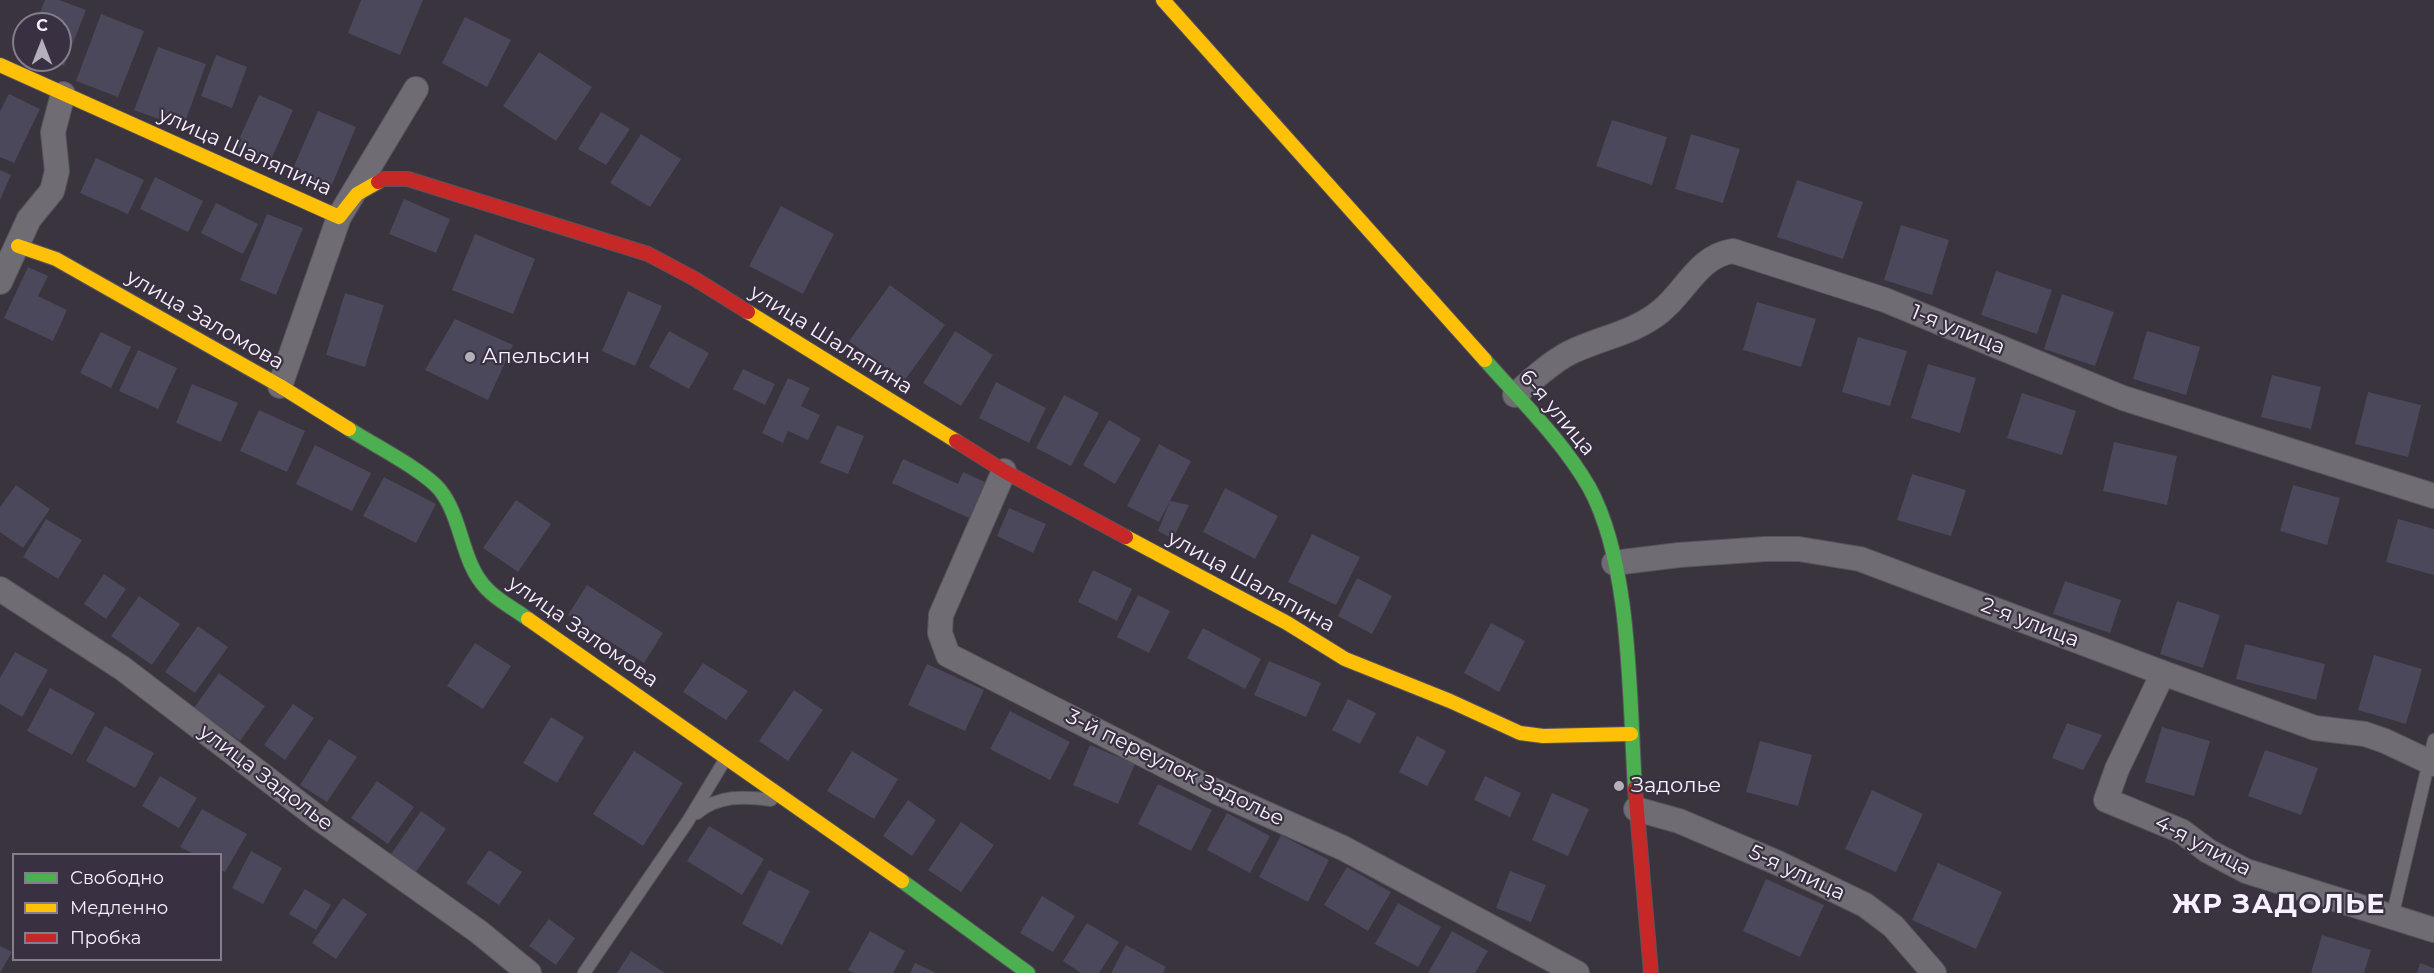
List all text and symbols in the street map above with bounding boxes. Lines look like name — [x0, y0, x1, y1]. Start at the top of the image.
north arrow — [12, 12, 72, 72]
text: С — [36, 16, 48, 35]
street label: улица Шаляпина — [154, 102, 336, 202]
street label: улица Заломова — [122, 265, 288, 375]
street label: улица Шаляпина — [745, 280, 917, 400]
street label: 1-я улица — [1907, 300, 2009, 360]
place label: Апельсин — [482, 344, 590, 370]
marker: Апельсин — [463, 350, 477, 364]
street label: 6-я улица — [1514, 365, 1600, 461]
street label: улица Шаляпина — [1163, 526, 1339, 638]
street label: улица Заломова — [503, 571, 663, 693]
street label: 2-я улица — [1977, 593, 2083, 653]
street label: 3-й переулок Задолье — [1062, 704, 1288, 832]
street label: улица Задолье — [194, 719, 338, 837]
place label: Задолье — [1631, 773, 1721, 799]
marker: Задолье — [1612, 779, 1626, 793]
street label: 4-я улица — [2151, 810, 2255, 882]
street label: 5-я улица — [1745, 840, 1849, 906]
legend — [12, 853, 222, 961]
text: Свободно — [70, 867, 164, 889]
district label: ЖР ЗАДОЛЬЕ — [2172, 889, 2386, 921]
text: Медленно — [70, 897, 168, 919]
text: Пробка — [70, 927, 141, 949]

